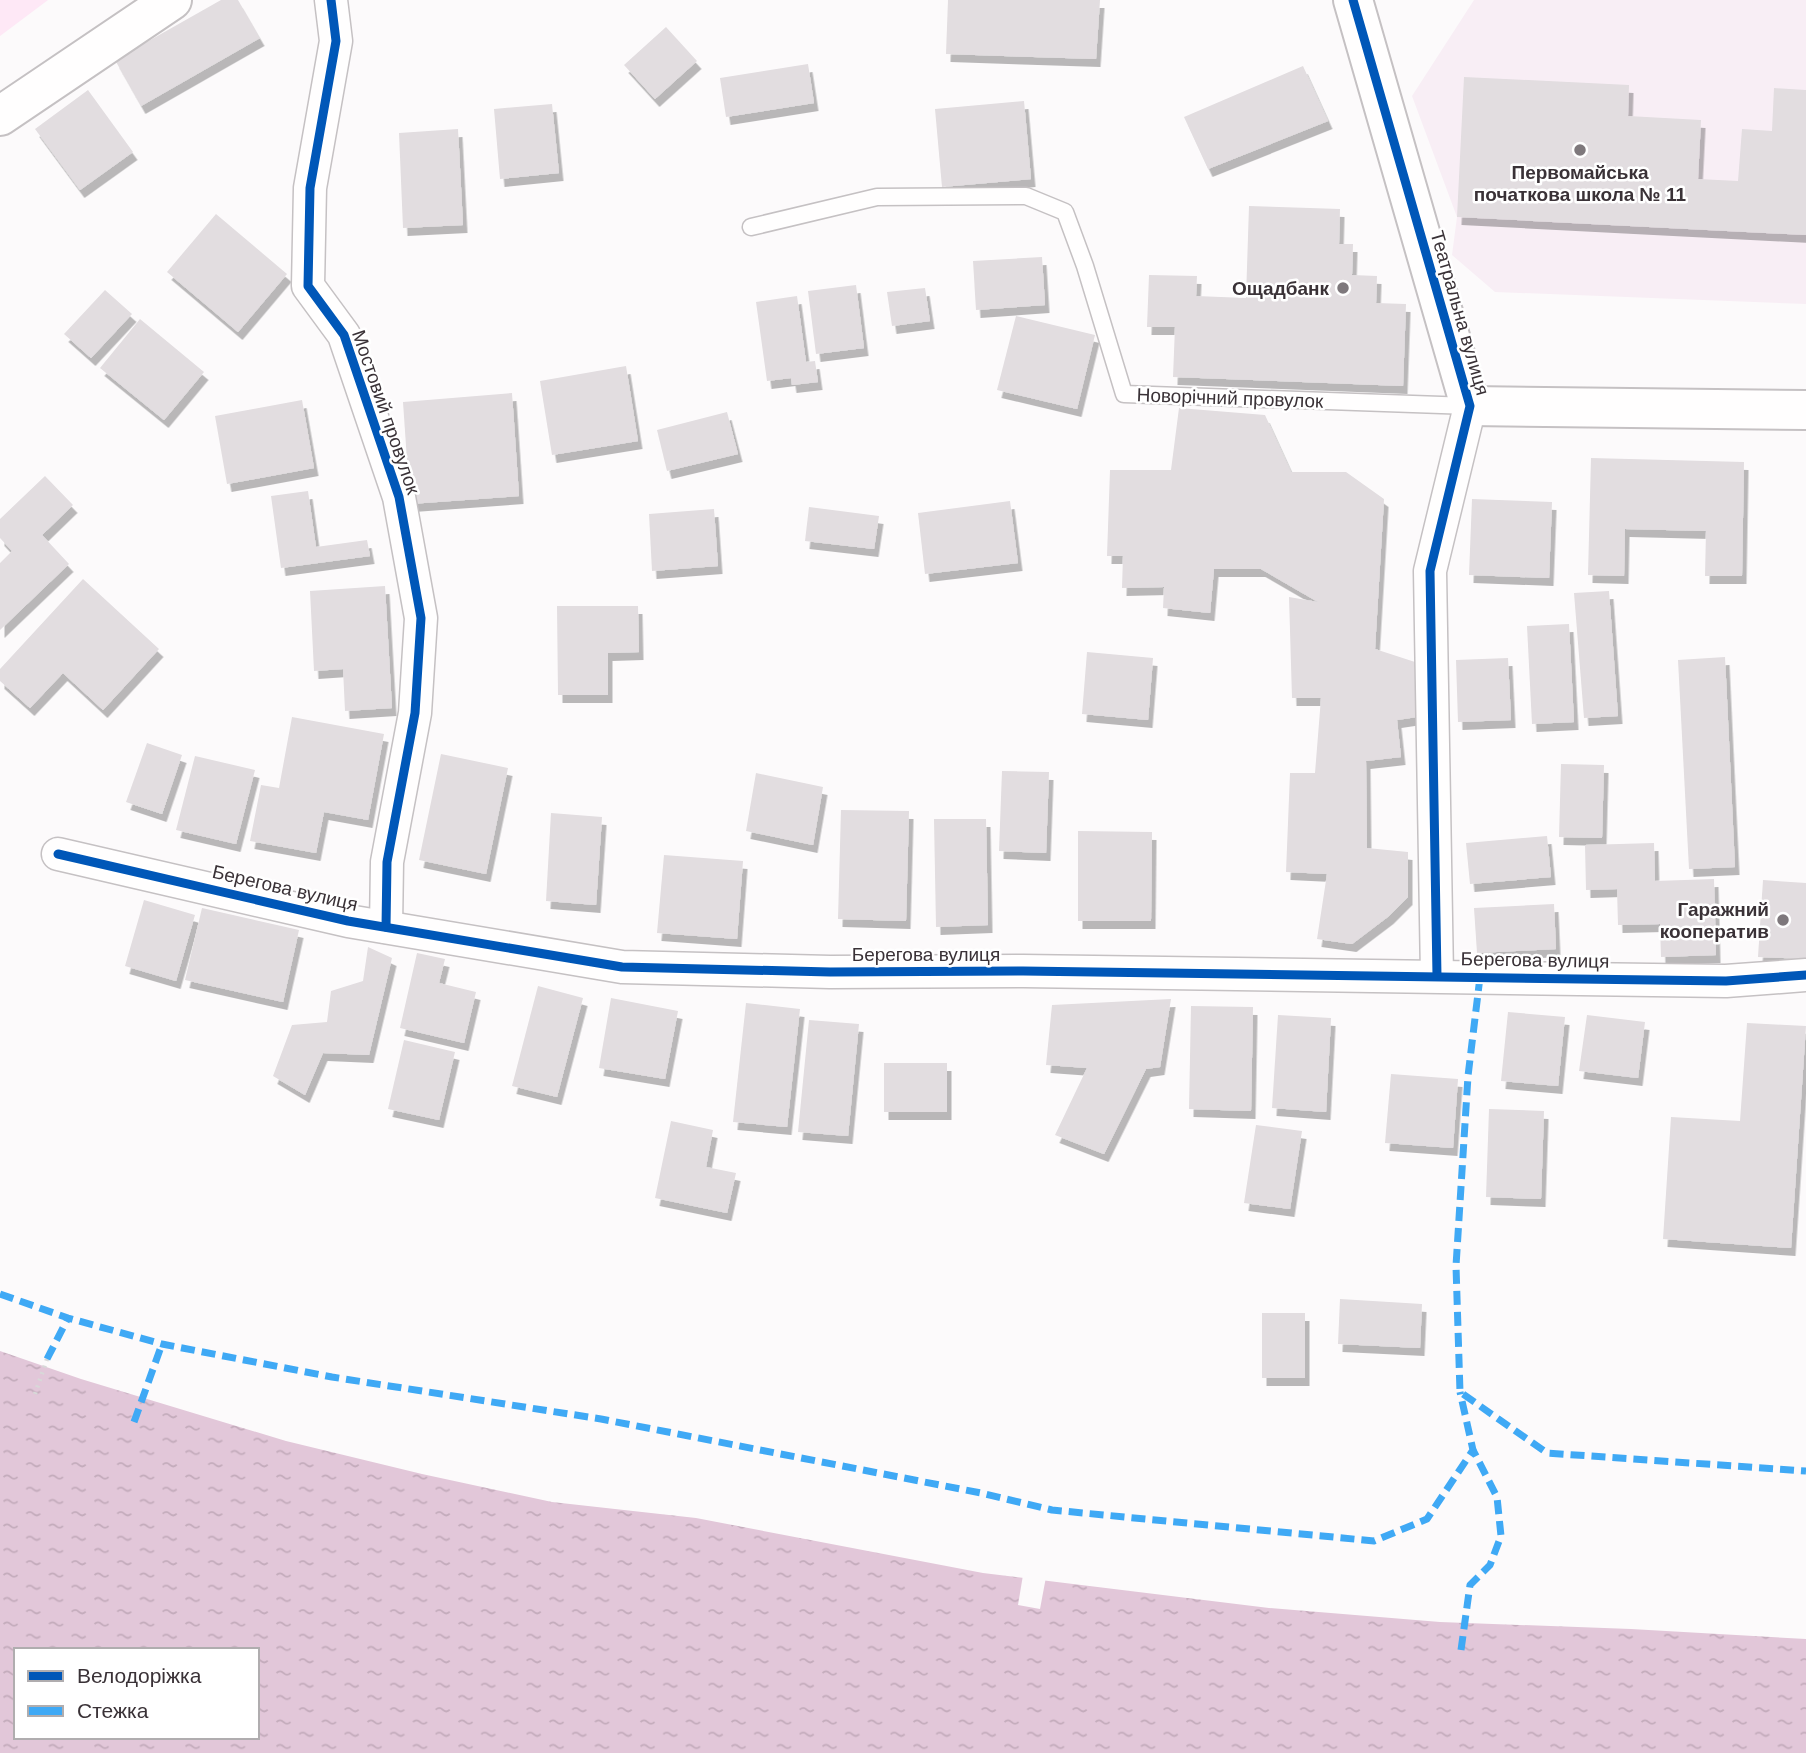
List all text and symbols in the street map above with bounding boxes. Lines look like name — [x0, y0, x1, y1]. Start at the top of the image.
marker: Первомайська початкова школа № 11 — [1572, 142, 1588, 158]
place label: Первомайська початкова школа № 11 — [1474, 162, 1687, 205]
street label: Театральна вулиця — [1426, 228, 1494, 398]
place label: Ощадбанк — [1232, 278, 1329, 299]
marker: Ощадбанк — [1335, 280, 1351, 296]
street label: Мостовий провулок — [348, 327, 424, 497]
street label: Новорічний провулок — [1136, 384, 1324, 412]
street label: Берегова вулиця — [210, 861, 360, 915]
place label: Гаражний кооператив — [1660, 899, 1769, 942]
marker: Гаражний кооператив — [1775, 912, 1791, 928]
street label: Берегова вулиця — [852, 944, 1000, 965]
street label: Берегова вулиця — [1461, 948, 1609, 972]
legend — [14, 1648, 259, 1739]
text: Велодоріжка — [77, 1664, 202, 1687]
text: Стежка — [77, 1699, 149, 1722]

